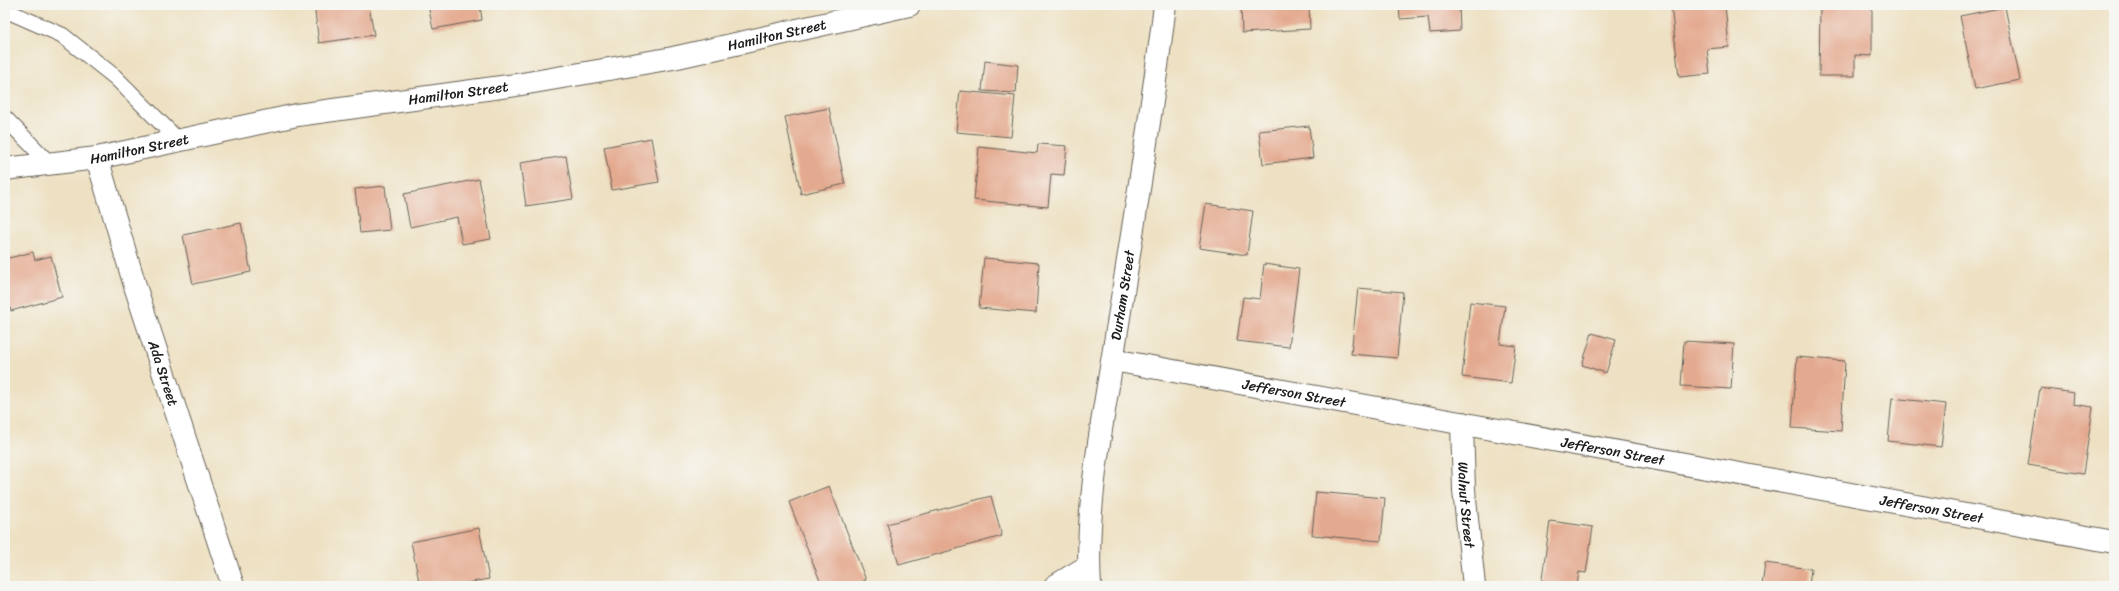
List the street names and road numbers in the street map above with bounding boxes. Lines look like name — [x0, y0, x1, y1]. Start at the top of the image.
street label: Hamilton Street — [725, 12, 829, 58]
street label: Hamilton Street — [407, 74, 510, 113]
street label: Hamilton Street — [89, 127, 191, 172]
street label: Durham Street — [1104, 247, 1143, 342]
street label: Ada Street — [140, 336, 185, 409]
street label: Jefferson Street — [1239, 372, 1349, 415]
street label: Jefferson Street — [1558, 430, 1668, 473]
street label: Walnut Street — [1450, 461, 1482, 551]
street label: Jefferson Street — [1877, 487, 1986, 531]

